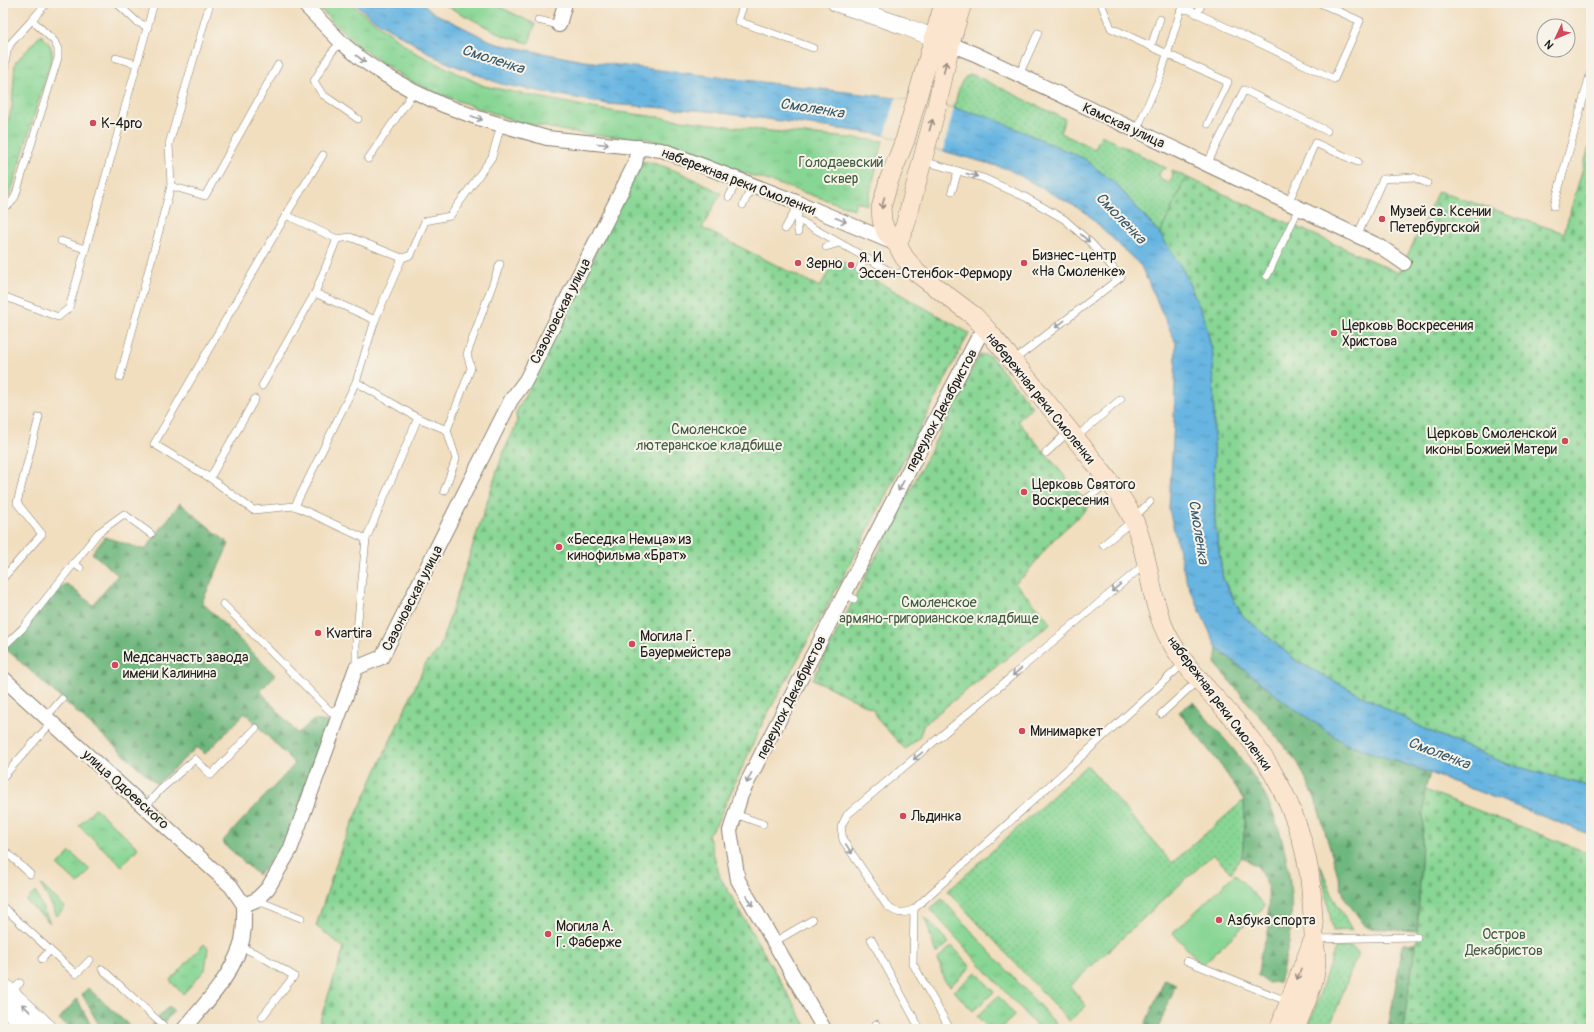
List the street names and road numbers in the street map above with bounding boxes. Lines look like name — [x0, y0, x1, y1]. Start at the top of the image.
street label: Камская улица — [1080, 99, 1168, 152]
street label: набережная реки Смоленки — [659, 144, 818, 219]
street label: Сазоновская улица — [527, 256, 594, 367]
street label: набережная реки Смоленки — [982, 329, 1099, 467]
street label: переулок Декабристов — [902, 346, 981, 474]
street label: Сазоновская улица — [379, 543, 446, 654]
street label: переулок Декабристов — [753, 633, 830, 762]
street label: набережная реки Смоленки — [1164, 633, 1276, 774]
street label: улица Одоевского — [78, 745, 173, 833]

